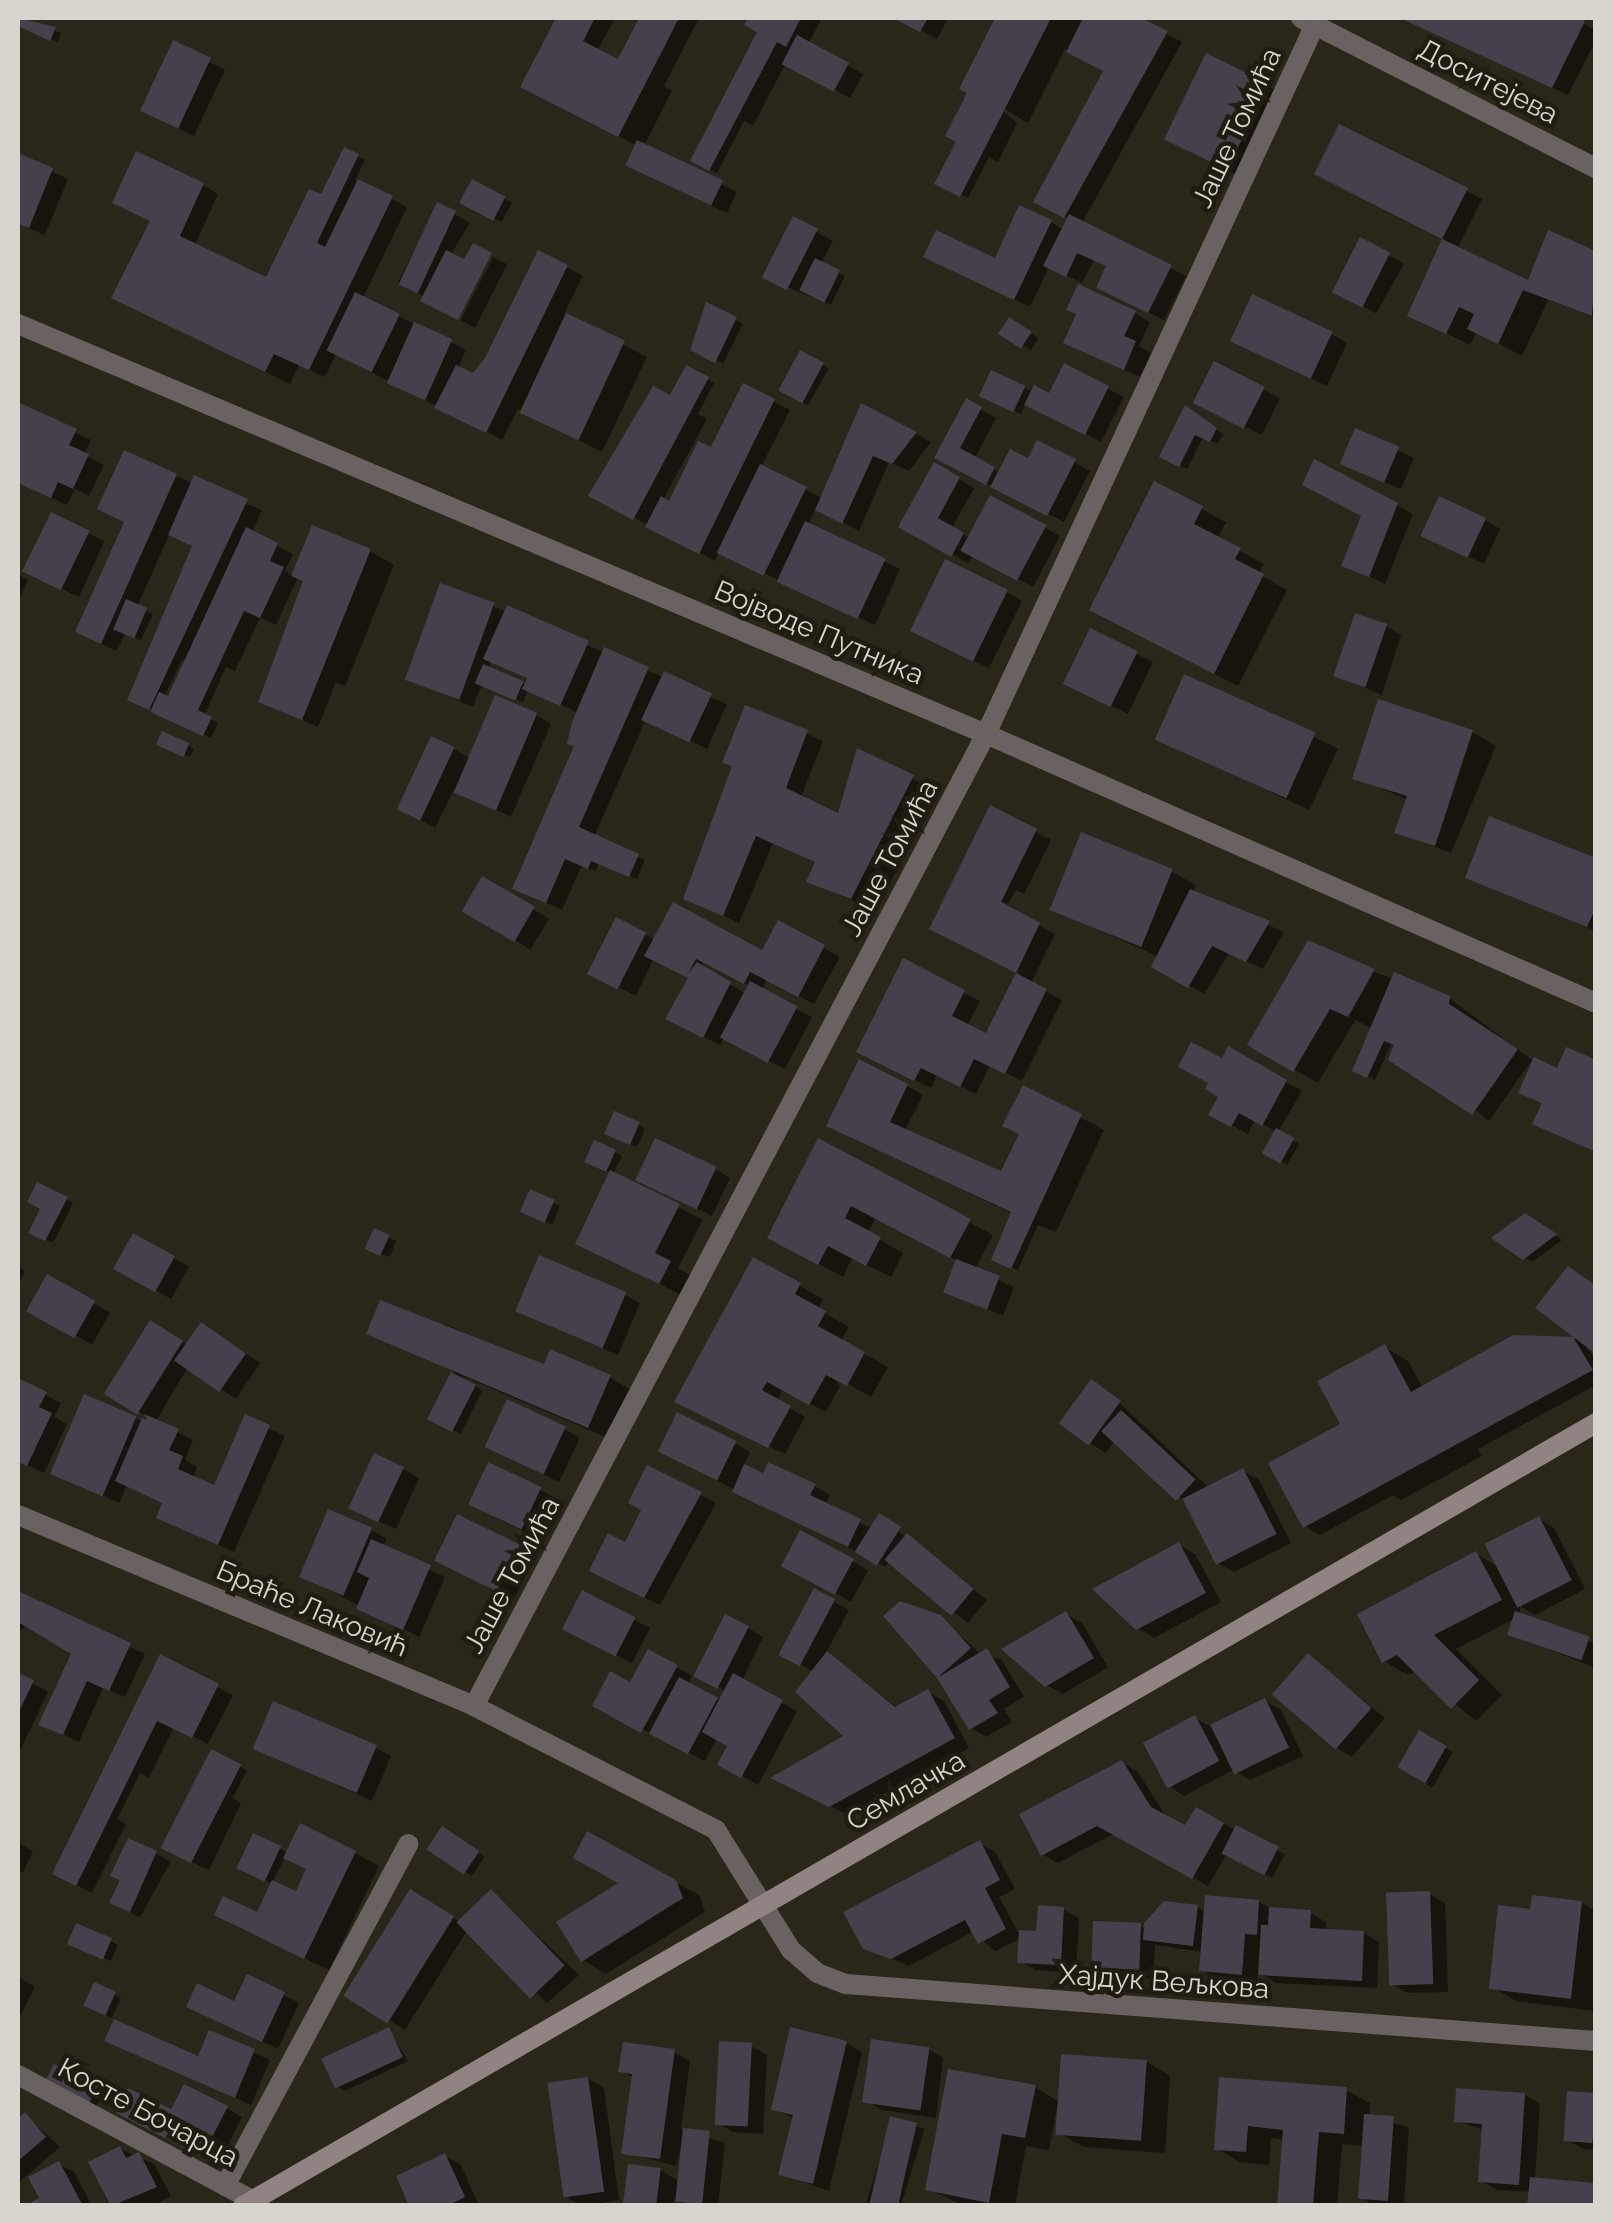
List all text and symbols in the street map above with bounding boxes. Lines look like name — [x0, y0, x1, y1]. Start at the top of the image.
street label: Доситејева — [1412, 32, 1564, 132]
street label: Јаше Томића — [1185, 43, 1289, 213]
street label: Војводе Путника — [709, 574, 929, 692]
street label: Јаше Томића — [835, 774, 945, 942]
street label: Јаше Томића — [457, 1491, 567, 1659]
street label: Браће Лаковић — [211, 1554, 413, 1664]
street label: Семлачка — [841, 1744, 971, 1838]
street label: Хајдук Вељкова — [1058, 1958, 1270, 2006]
street label: Косте Бочарца — [52, 2051, 244, 2175]

